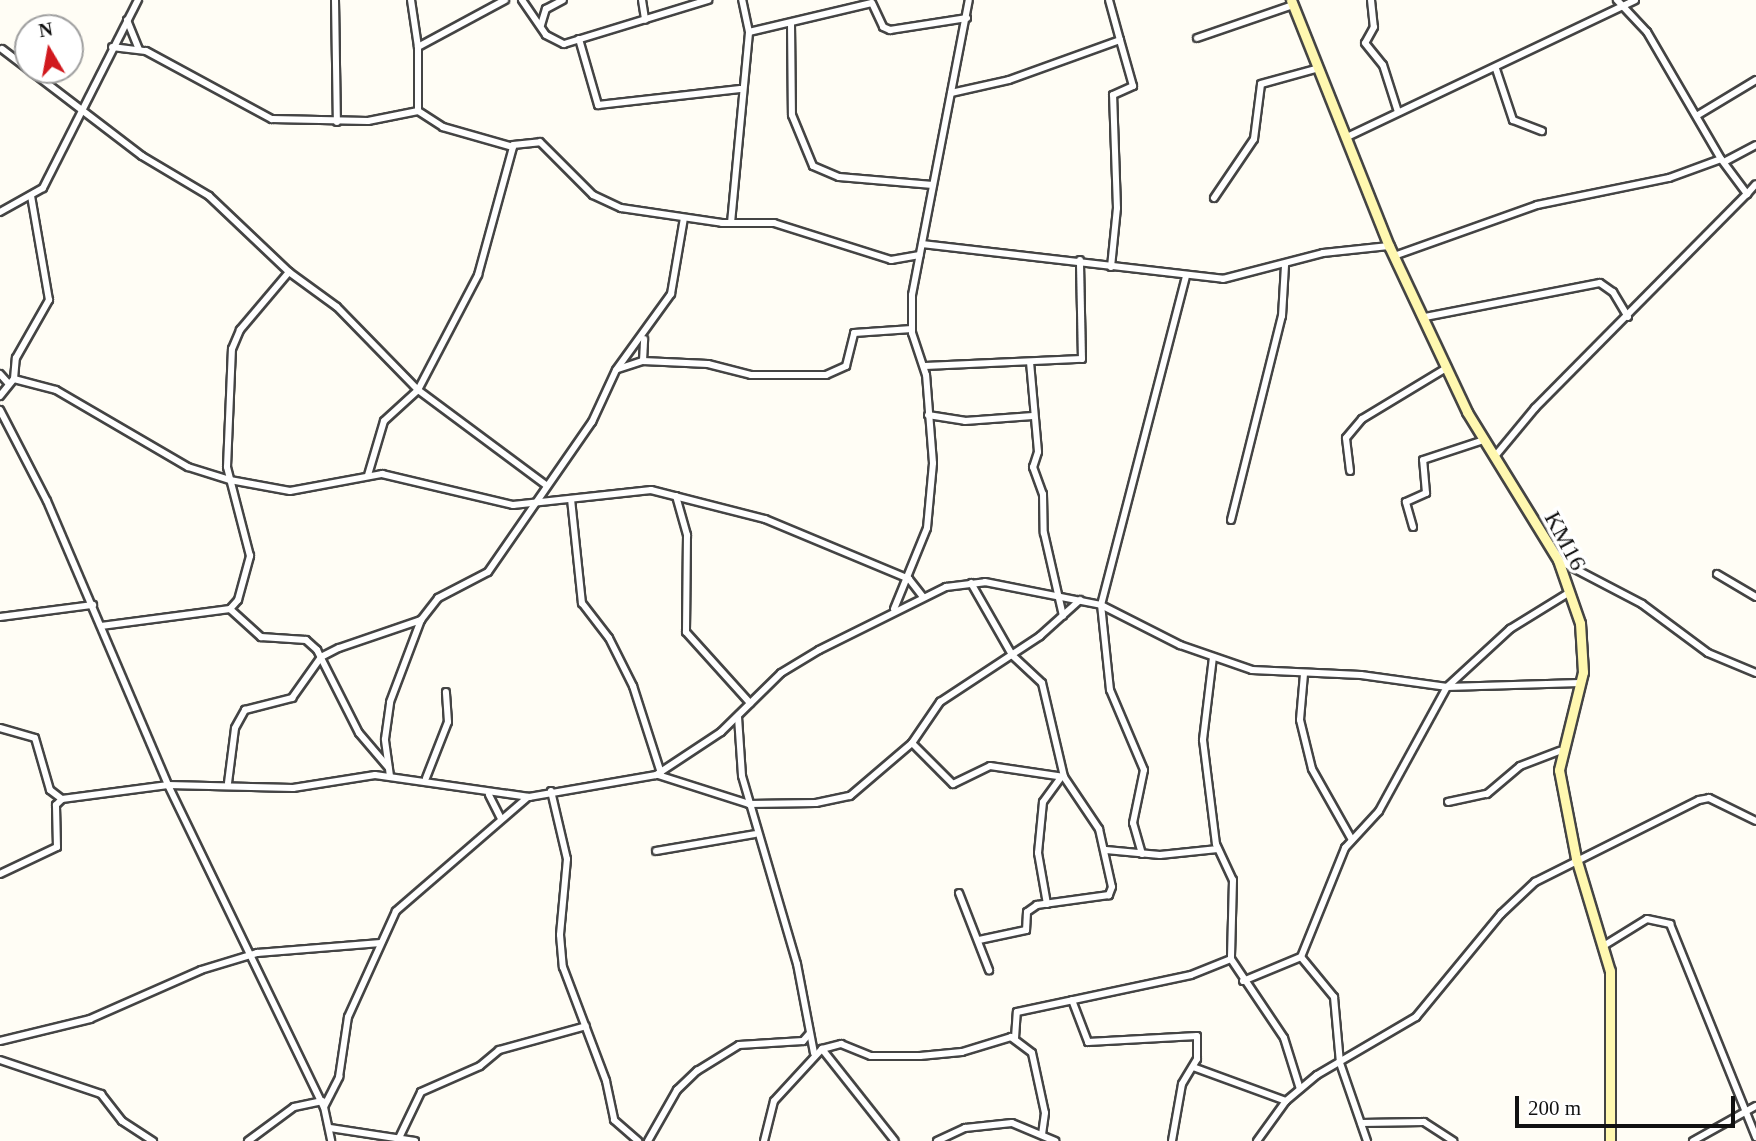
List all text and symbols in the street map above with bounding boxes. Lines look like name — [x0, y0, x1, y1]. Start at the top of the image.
north arrow — [14, 14, 84, 84]
text: N — [37, 18, 54, 41]
street label: KM16 — [1538, 507, 1592, 575]
scale bar — [1518, 1082, 1738, 1126]
text: 200 m — [1528, 1096, 1581, 1120]

